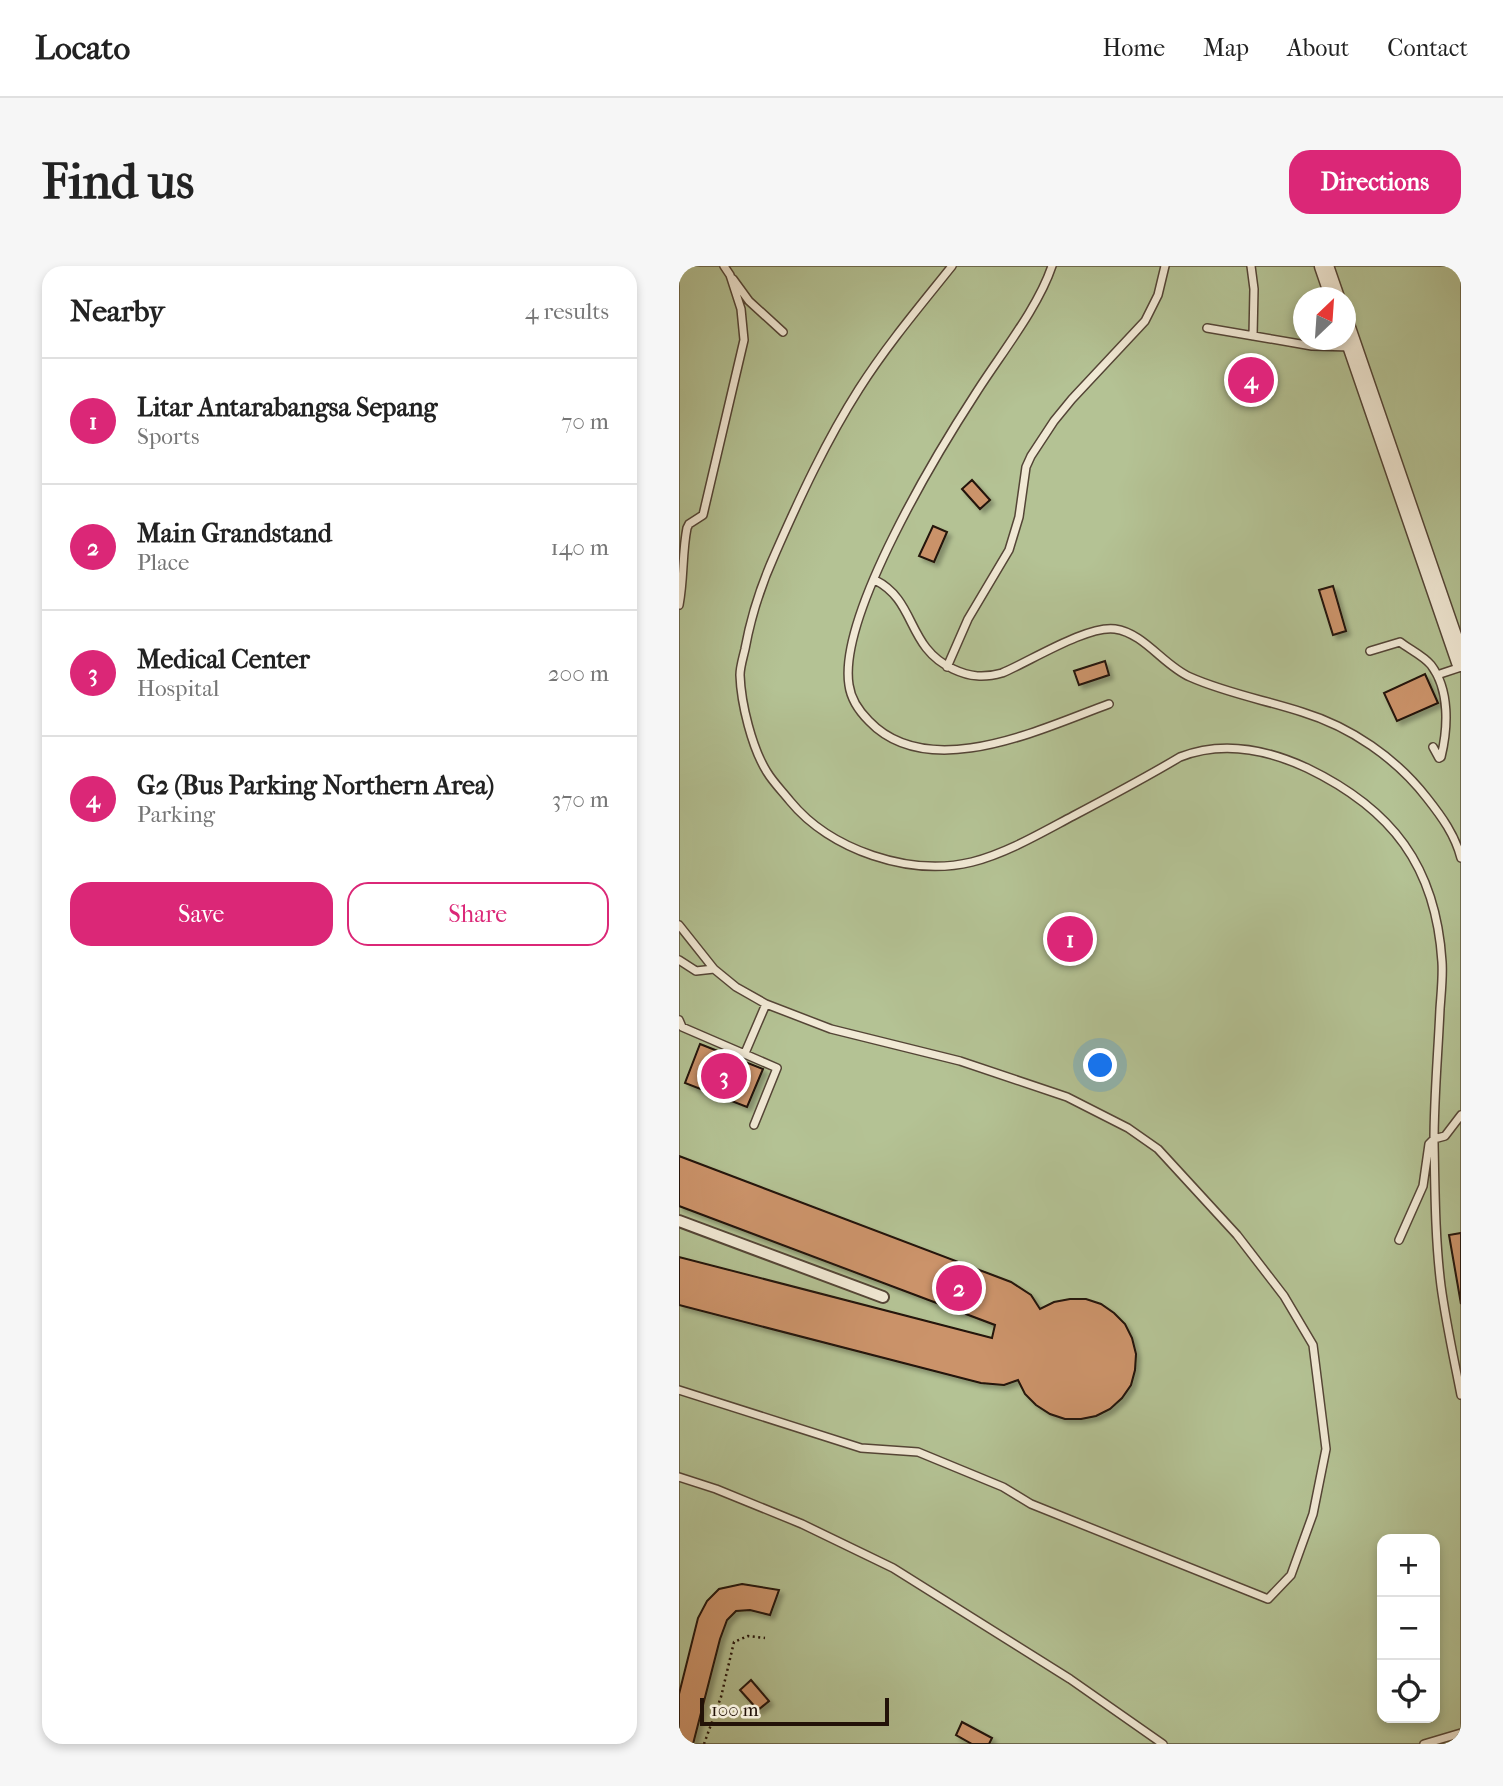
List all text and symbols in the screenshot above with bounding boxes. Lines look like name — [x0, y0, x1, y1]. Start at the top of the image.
text: Locato — [35, 29, 130, 68]
text: Home — [1103, 34, 1165, 62]
text: Map — [1203, 34, 1249, 62]
text: About — [1287, 34, 1349, 62]
text: Contact — [1387, 34, 1468, 62]
button: Directions — [1289, 150, 1461, 214]
text: Find us — [42, 153, 194, 211]
north arrow — [1293, 287, 1356, 350]
text: Nearby — [70, 294, 165, 329]
text: 4 results — [525, 298, 609, 325]
pin: 4 — [1228, 354, 1274, 406]
text: Litar Antarabangsa Sepang — [137, 392, 437, 423]
text: 1 — [89, 408, 97, 435]
text: 70 m — [561, 408, 609, 435]
text: Sports — [137, 423, 199, 450]
text: Main Grandstand — [137, 518, 332, 549]
text: 2 — [87, 534, 99, 561]
text: 140 m — [550, 534, 609, 561]
text: Place — [137, 549, 189, 576]
text: Medical Center — [137, 644, 310, 675]
text: 3 — [88, 660, 98, 687]
text: 200 m — [548, 660, 609, 687]
text: Hospital — [137, 675, 219, 702]
text: G2 (Bus Parking Northern Area) — [137, 770, 494, 801]
text: 4 — [86, 786, 100, 813]
text: 370 m — [552, 786, 609, 813]
text: Parking — [137, 801, 215, 828]
button: Save — [70, 882, 333, 946]
button: Share — [347, 882, 609, 946]
pin: 1 — [1047, 913, 1093, 965]
your location — [1083, 1048, 1117, 1082]
pin: 3 — [701, 1050, 747, 1102]
pin: 2 — [936, 1262, 982, 1314]
map controls — [1377, 1534, 1440, 1723]
button: + — [1377, 1534, 1440, 1597]
button: − — [1377, 1597, 1440, 1660]
button: locate — [1377, 1660, 1440, 1723]
scale bar — [700, 1695, 889, 1727]
text: 100 m — [711, 1699, 759, 1721]

